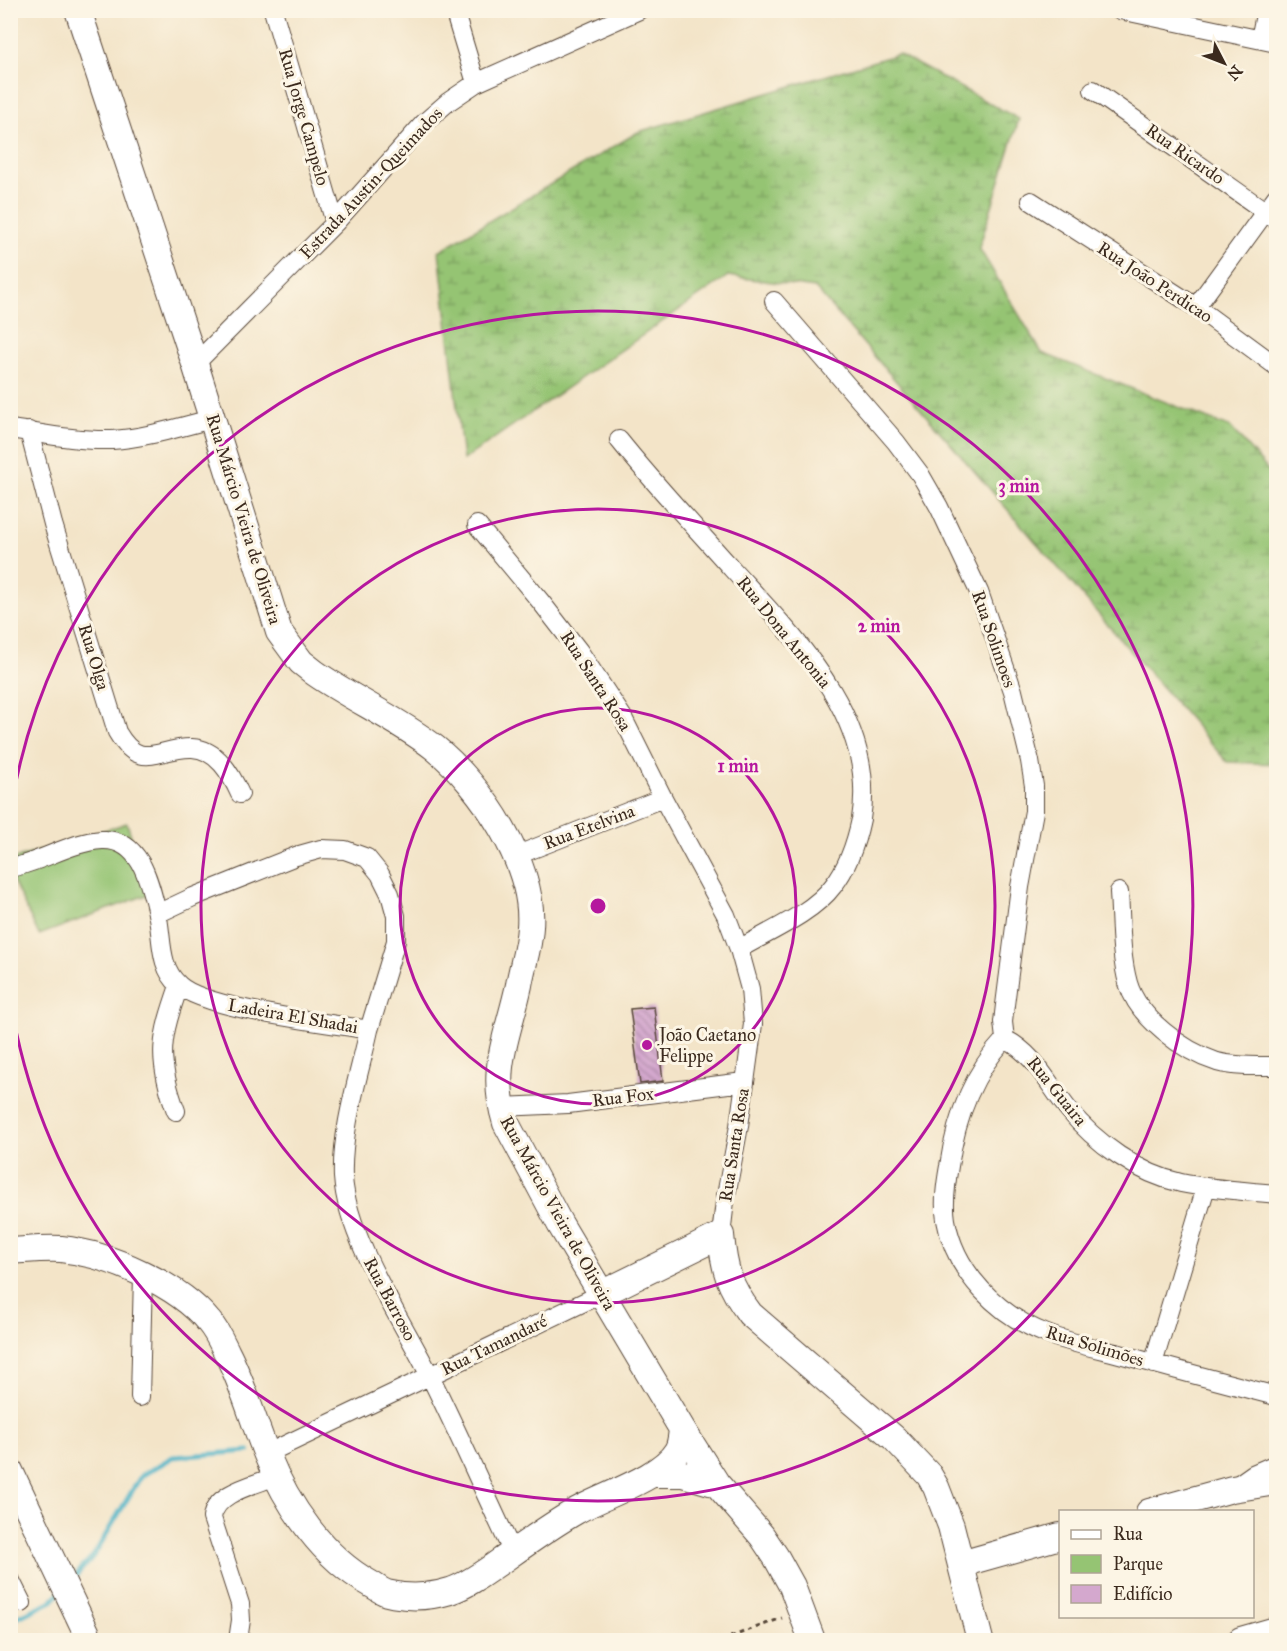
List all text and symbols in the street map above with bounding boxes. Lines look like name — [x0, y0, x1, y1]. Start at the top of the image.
north arrow — [1194, 33, 1254, 93]
street label: Rua Jorge Campelo — [273, 46, 334, 188]
text: N — [1223, 61, 1246, 84]
street label: Estrada Austin-Queimados — [295, 103, 447, 263]
street label: Rua Ricardo — [1141, 119, 1229, 189]
street label: Rua João Perdicao — [1093, 237, 1217, 328]
street label: Rua Márcio Vieira de Oliveira — [201, 411, 287, 627]
text: 3 min — [999, 475, 1040, 498]
street label: Rua Dona Antonia — [732, 572, 836, 693]
street label: Rua Solimoes — [967, 588, 1021, 690]
text: 2 min — [858, 615, 901, 637]
street label: Rua Olga — [73, 621, 115, 693]
street label: Rua Santa Rosa — [555, 627, 637, 736]
text: 1 min — [718, 755, 759, 777]
street label: Rua Etelvina — [540, 799, 638, 854]
centre of rings — [588, 896, 608, 916]
street label: Ladeira El Shadai — [226, 994, 360, 1038]
place label: João Caetano Felippe — [657, 1024, 756, 1067]
marker: João Caetano Felippe — [640, 1038, 654, 1052]
street label: Rua Guaira — [1022, 1052, 1092, 1131]
street label: Rua Fox — [591, 1082, 655, 1112]
street label: Rua Santa Rosa — [714, 1086, 754, 1203]
street label: Rua Márcio Vieira de Oliveira — [495, 1112, 621, 1314]
street label: Rua Barroso — [359, 1253, 421, 1345]
street label: Rua Tamandaré — [437, 1310, 551, 1380]
street label: Rua Solimões — [1043, 1321, 1147, 1371]
legend — [1059, 1510, 1254, 1618]
text: Rua — [1113, 1523, 1143, 1545]
text: Parque — [1113, 1553, 1163, 1576]
text: Edifício — [1113, 1583, 1172, 1605]

